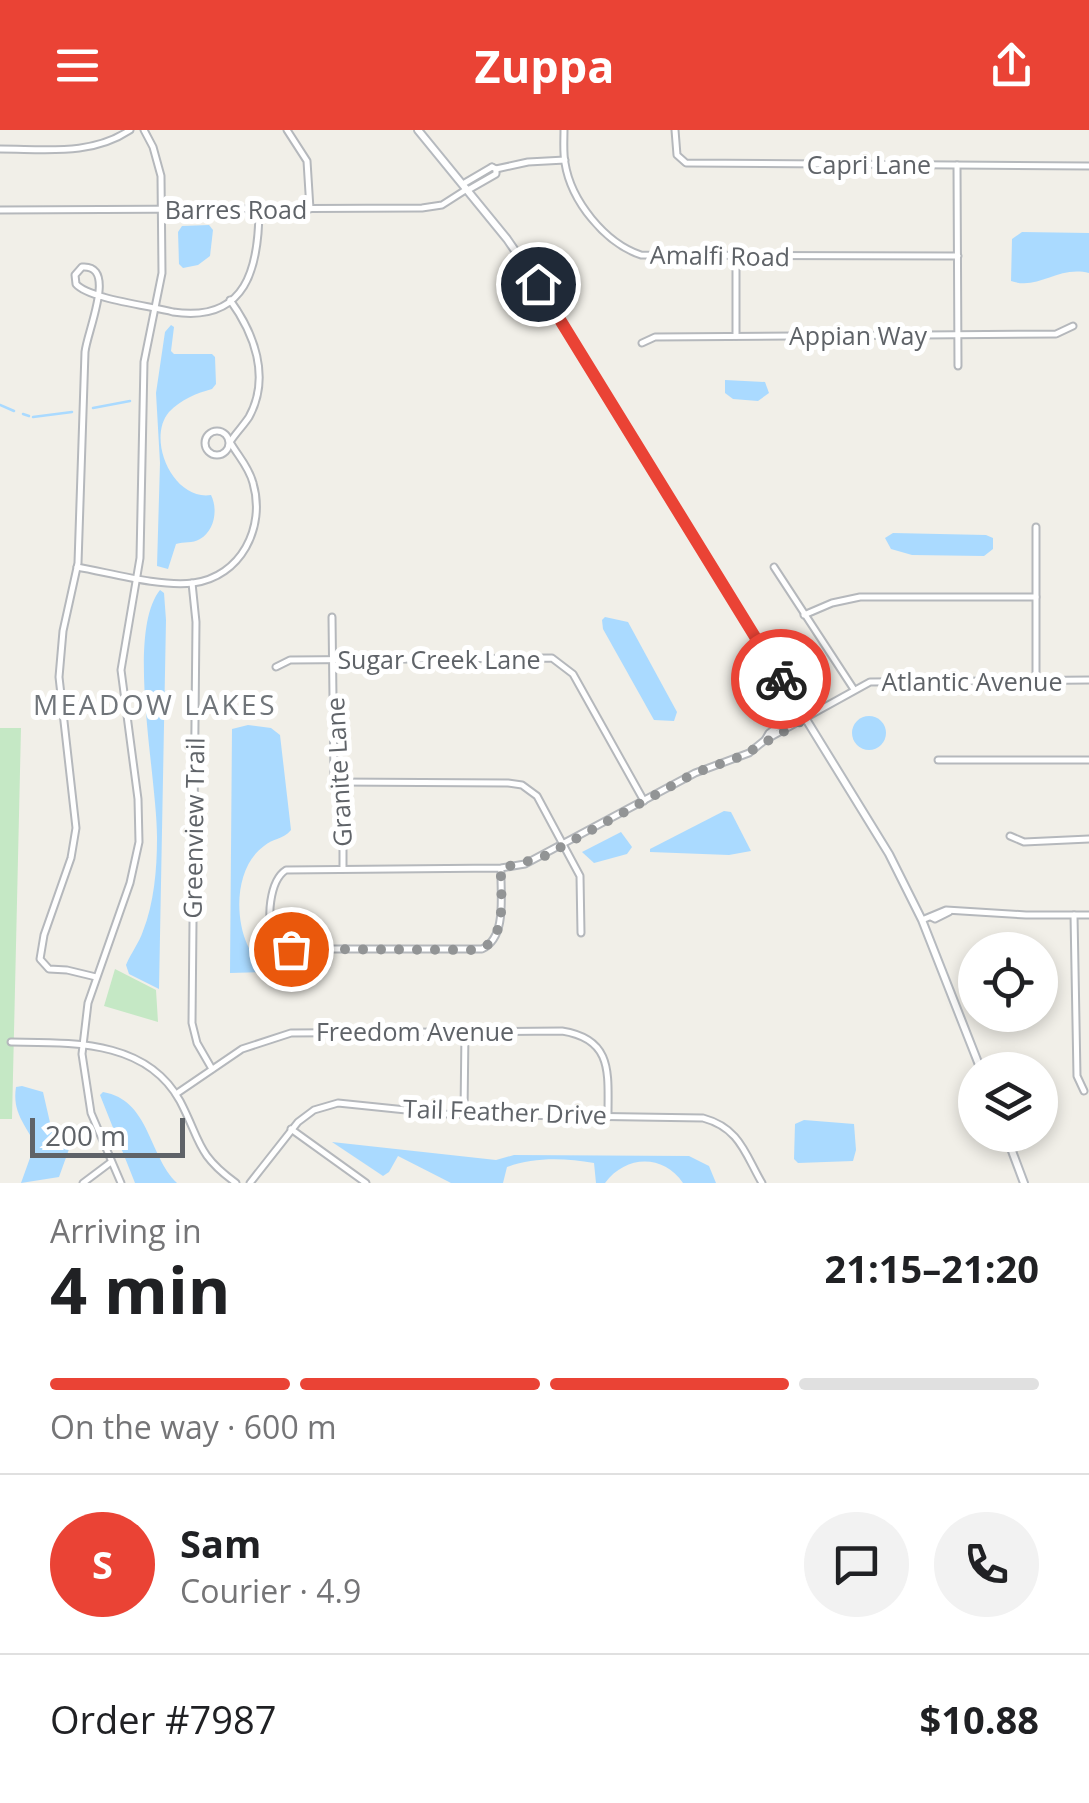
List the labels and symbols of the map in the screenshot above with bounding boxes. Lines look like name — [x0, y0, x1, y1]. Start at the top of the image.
street label: Capri Lane — [807, 147, 931, 181]
street label: Barres Road — [165, 192, 307, 226]
street label: Amalfi Road — [650, 237, 790, 273]
pin — [496, 242, 581, 327]
street label: Appian Way — [789, 318, 927, 352]
courier — [731, 629, 831, 729]
street label: Sugar Creek Lane — [337, 642, 541, 676]
street label: Atlantic Avenue — [882, 664, 1062, 698]
district label: MEADOW LAKES — [33, 685, 277, 723]
street label: Granite Lane — [317, 696, 359, 848]
street label: Greenview Trail — [174, 737, 212, 919]
pin — [249, 907, 334, 992]
street label: Freedom Avenue — [316, 1014, 514, 1048]
street label: Tail Feather Drive — [403, 1090, 607, 1132]
scale bar — [30, 1113, 185, 1158]

